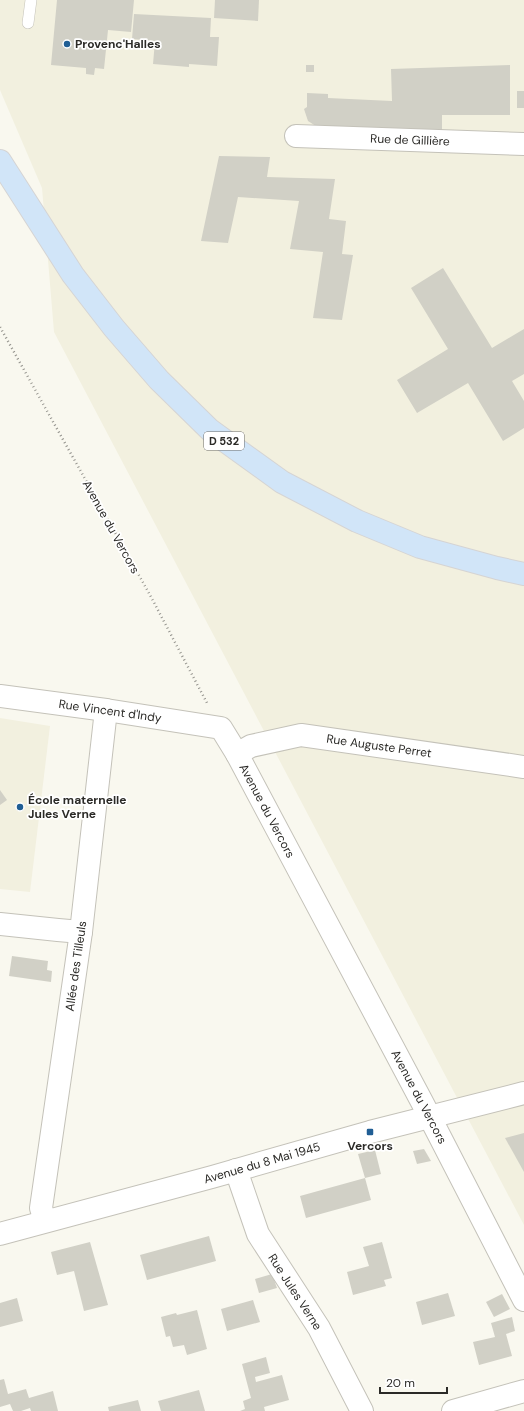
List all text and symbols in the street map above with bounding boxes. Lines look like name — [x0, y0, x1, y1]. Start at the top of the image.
place label: Provenc'Halles — [75, 36, 161, 52]
marker: Provenc'Halles — [62, 39, 72, 49]
street label: Rue de Gillière — [370, 131, 450, 149]
road number: D 532 — [204, 432, 244, 450]
street label: Avenue du Vercors — [79, 478, 143, 576]
street label: Rue Vincent d'Indy — [58, 696, 163, 726]
street label: Rue Auguste Perret — [325, 731, 433, 761]
street label: Avenue du Vercors — [235, 761, 299, 861]
place label: École maternelle Jules Verne — [28, 792, 127, 822]
marker: École maternelle Jules Verne — [15, 802, 25, 812]
street label: Allée des Tilleuls — [62, 920, 90, 1012]
street label: Avenue du Vercors — [387, 1047, 451, 1147]
marker: Vercors — [365, 1127, 375, 1137]
place label: Vercors — [347, 1138, 393, 1154]
street label: Avenue du 8 Mai 1945 — [202, 1139, 322, 1187]
street label: Rue Jules Verne — [264, 1251, 326, 1333]
scale bar — [380, 1369, 447, 1395]
text: 20 m — [386, 1375, 415, 1391]

